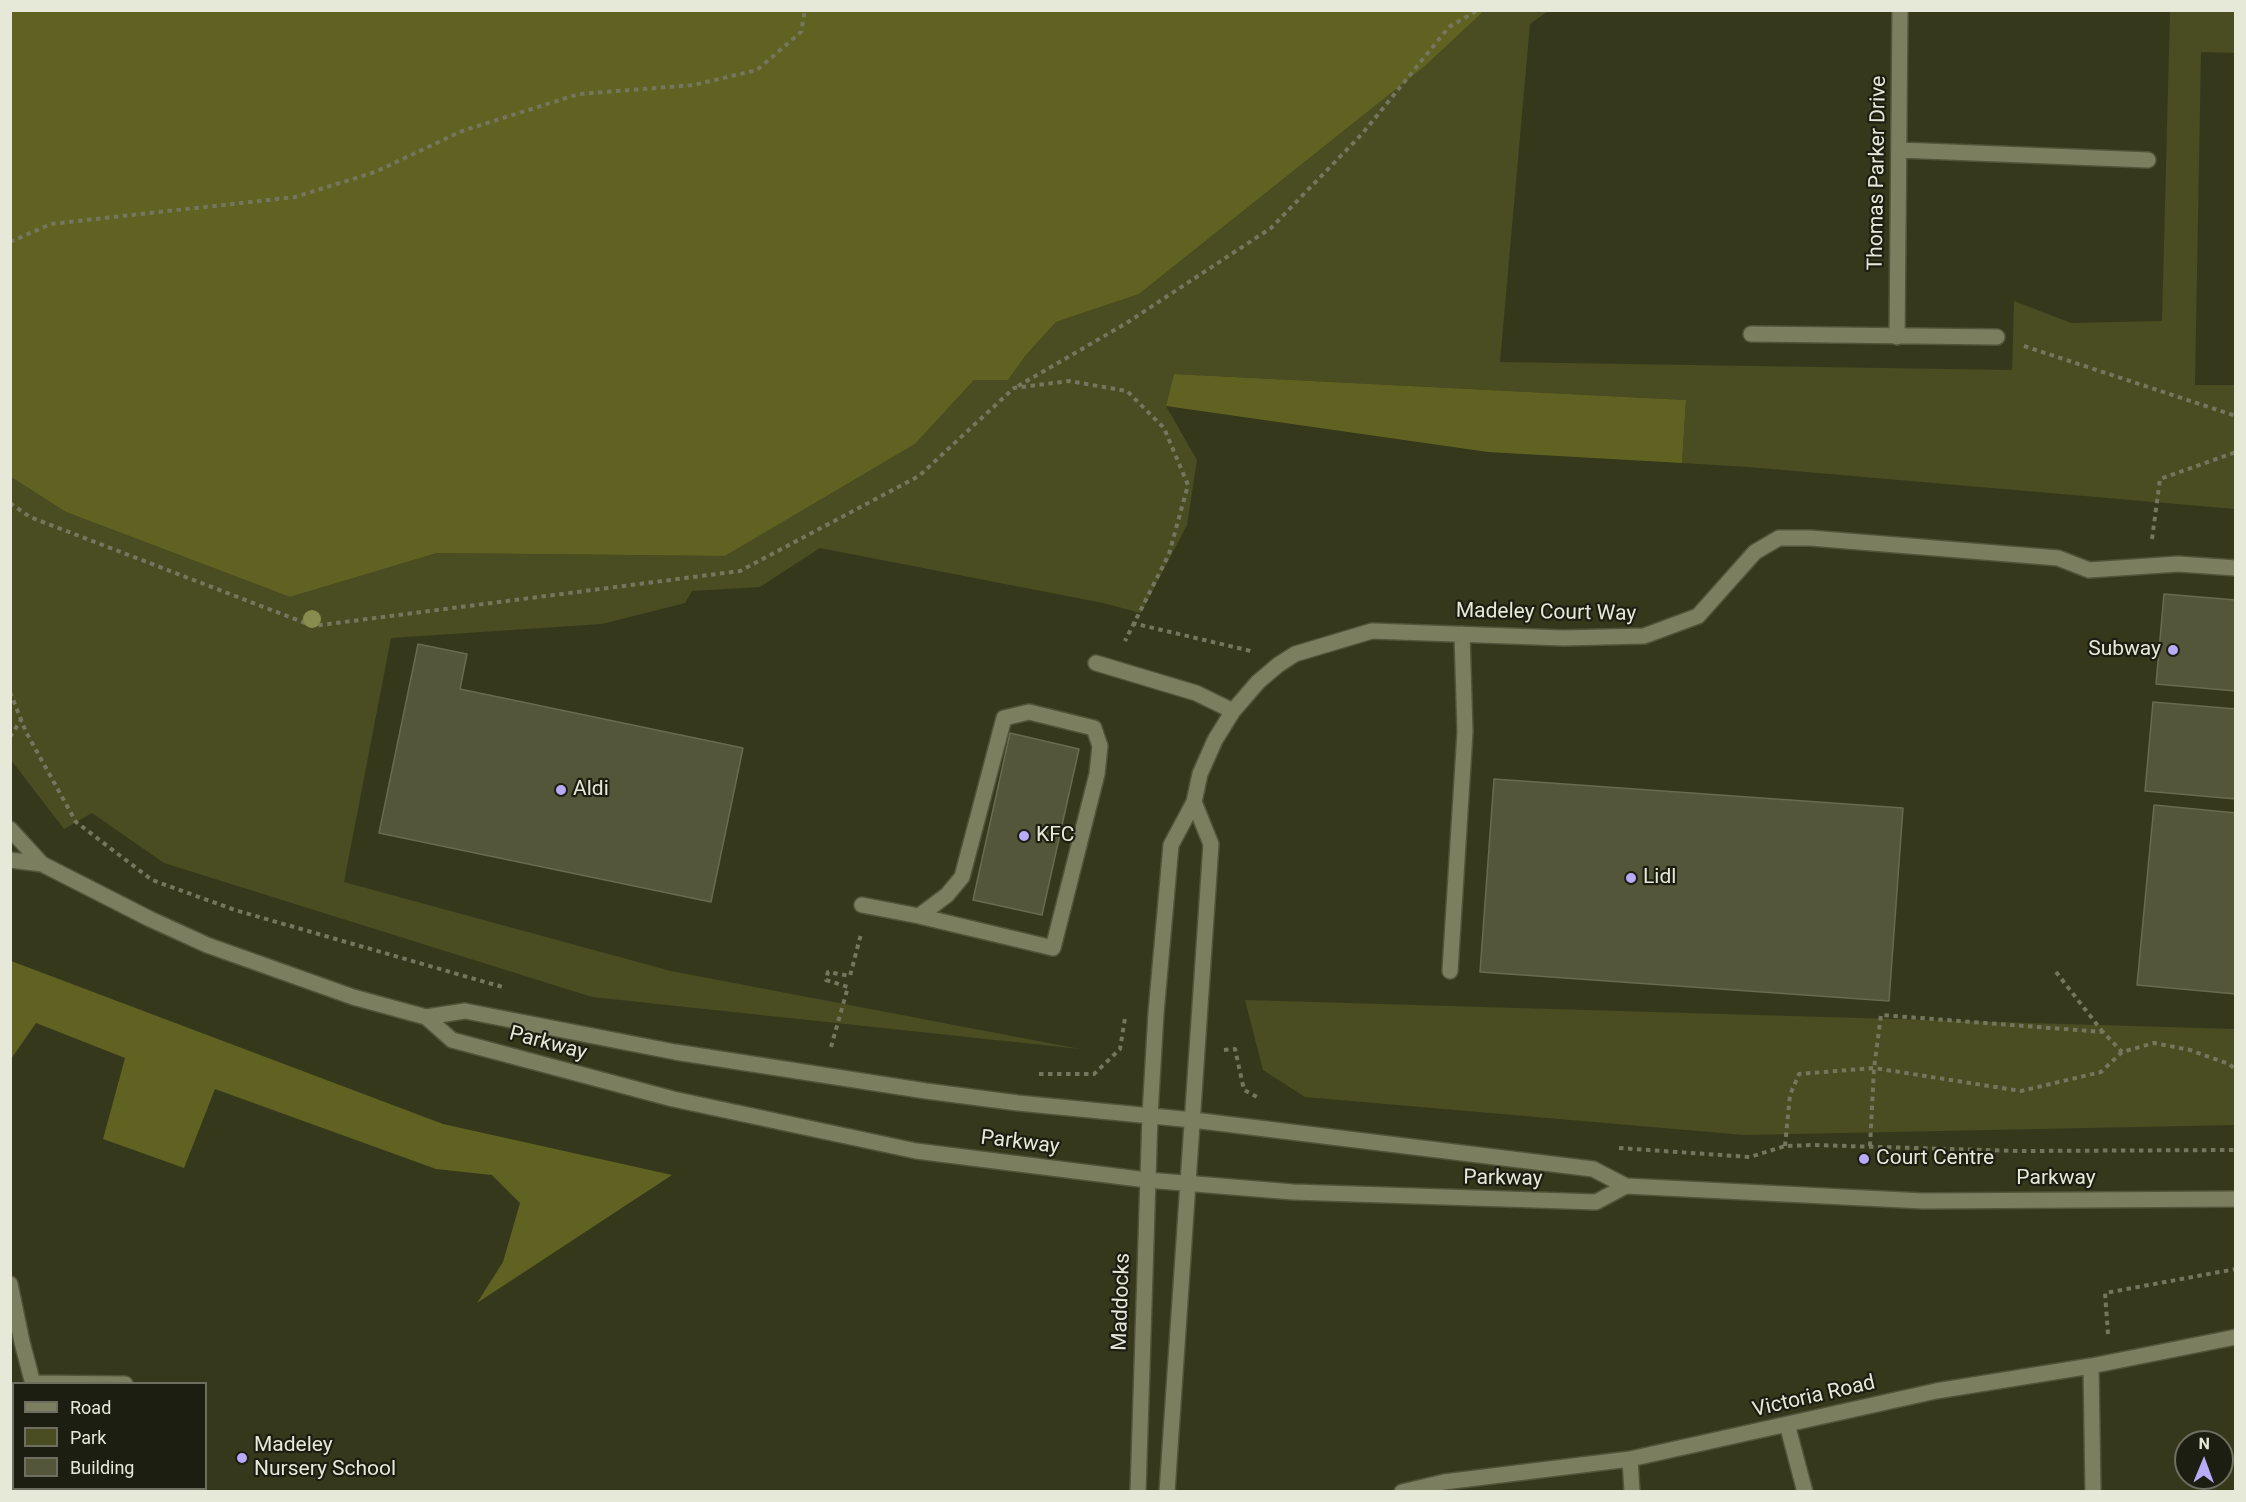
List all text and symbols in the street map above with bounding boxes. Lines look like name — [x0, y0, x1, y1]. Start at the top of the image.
street label: Thomas Parker Drive — [1864, 75, 1892, 271]
street label: Madeley Court Way — [1456, 599, 1636, 627]
place label: Subway — [2088, 637, 2161, 663]
marker: Subway — [2166, 643, 2180, 657]
place label: Aldi — [573, 777, 609, 803]
marker: Aldi — [554, 783, 568, 797]
place label: KFC — [1036, 823, 1074, 849]
marker: KFC — [1017, 829, 1031, 843]
place label: Lidl — [1643, 865, 1676, 891]
marker: Lidl — [1624, 871, 1638, 885]
street label: Parkway — [506, 1022, 590, 1066]
street label: Parkway — [979, 1126, 1061, 1160]
place label: Court Centre — [1876, 1146, 1994, 1172]
marker: Court Centre — [1857, 1152, 1871, 1166]
street label: Parkway — [1463, 1166, 1543, 1192]
street label: Parkway — [2016, 1166, 2096, 1192]
street label: Maddocks — [1108, 1253, 1136, 1351]
street label: Victoria Road — [1750, 1371, 1878, 1423]
legend — [12, 1382, 207, 1490]
text: Road — [70, 1397, 111, 1418]
text: Park — [70, 1427, 106, 1448]
north arrow — [2174, 1430, 2234, 1490]
place label: Madeley Nursery School — [254, 1433, 396, 1483]
text: N — [2198, 1434, 2210, 1453]
marker: Madeley Nursery School — [235, 1451, 249, 1465]
text: Building — [70, 1457, 134, 1478]

